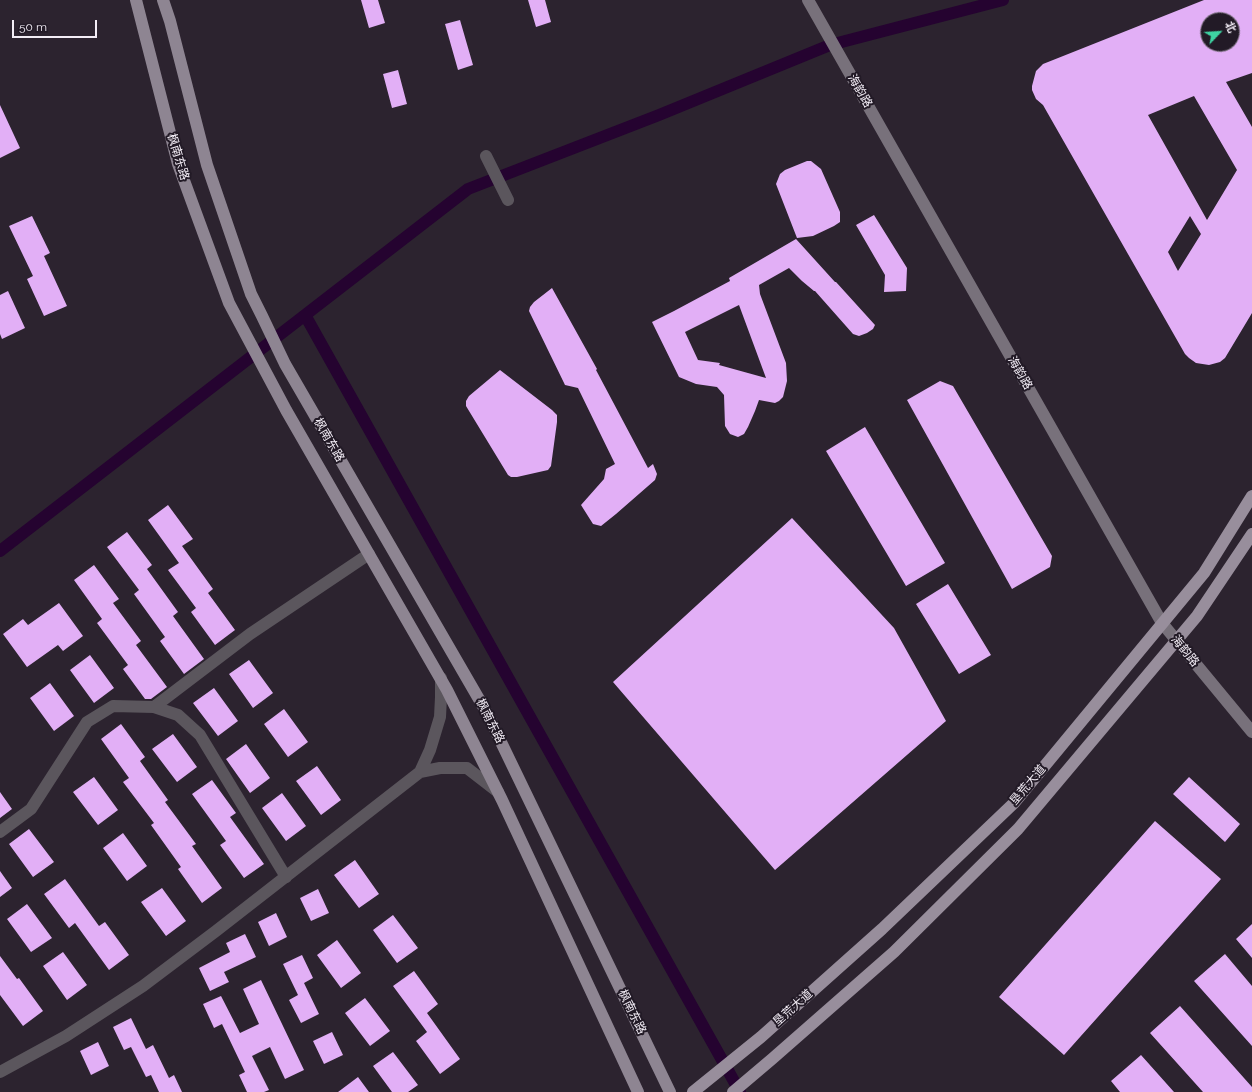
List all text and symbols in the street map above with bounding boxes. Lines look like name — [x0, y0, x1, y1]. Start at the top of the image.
scale bar — [14, 12, 99, 38]
north arrow — [1200, 12, 1240, 52]
text: 北 — [1222, 19, 1239, 35]
text: 50 m — [19, 20, 47, 34]
street label: 海韵路 — [845, 72, 875, 110]
street label: 枫南东路 — [164, 132, 192, 182]
street label: 海韵路 — [1005, 354, 1035, 392]
street label: 枫南东路 — [311, 416, 347, 464]
street label: 海韵路 — [1168, 632, 1202, 670]
street label: 枫南东路 — [473, 696, 507, 746]
street label: 垦荒大道 — [1007, 762, 1049, 808]
street label: 枫南东路 — [615, 987, 649, 1037]
street label: 垦荒大道 — [770, 987, 816, 1029]

